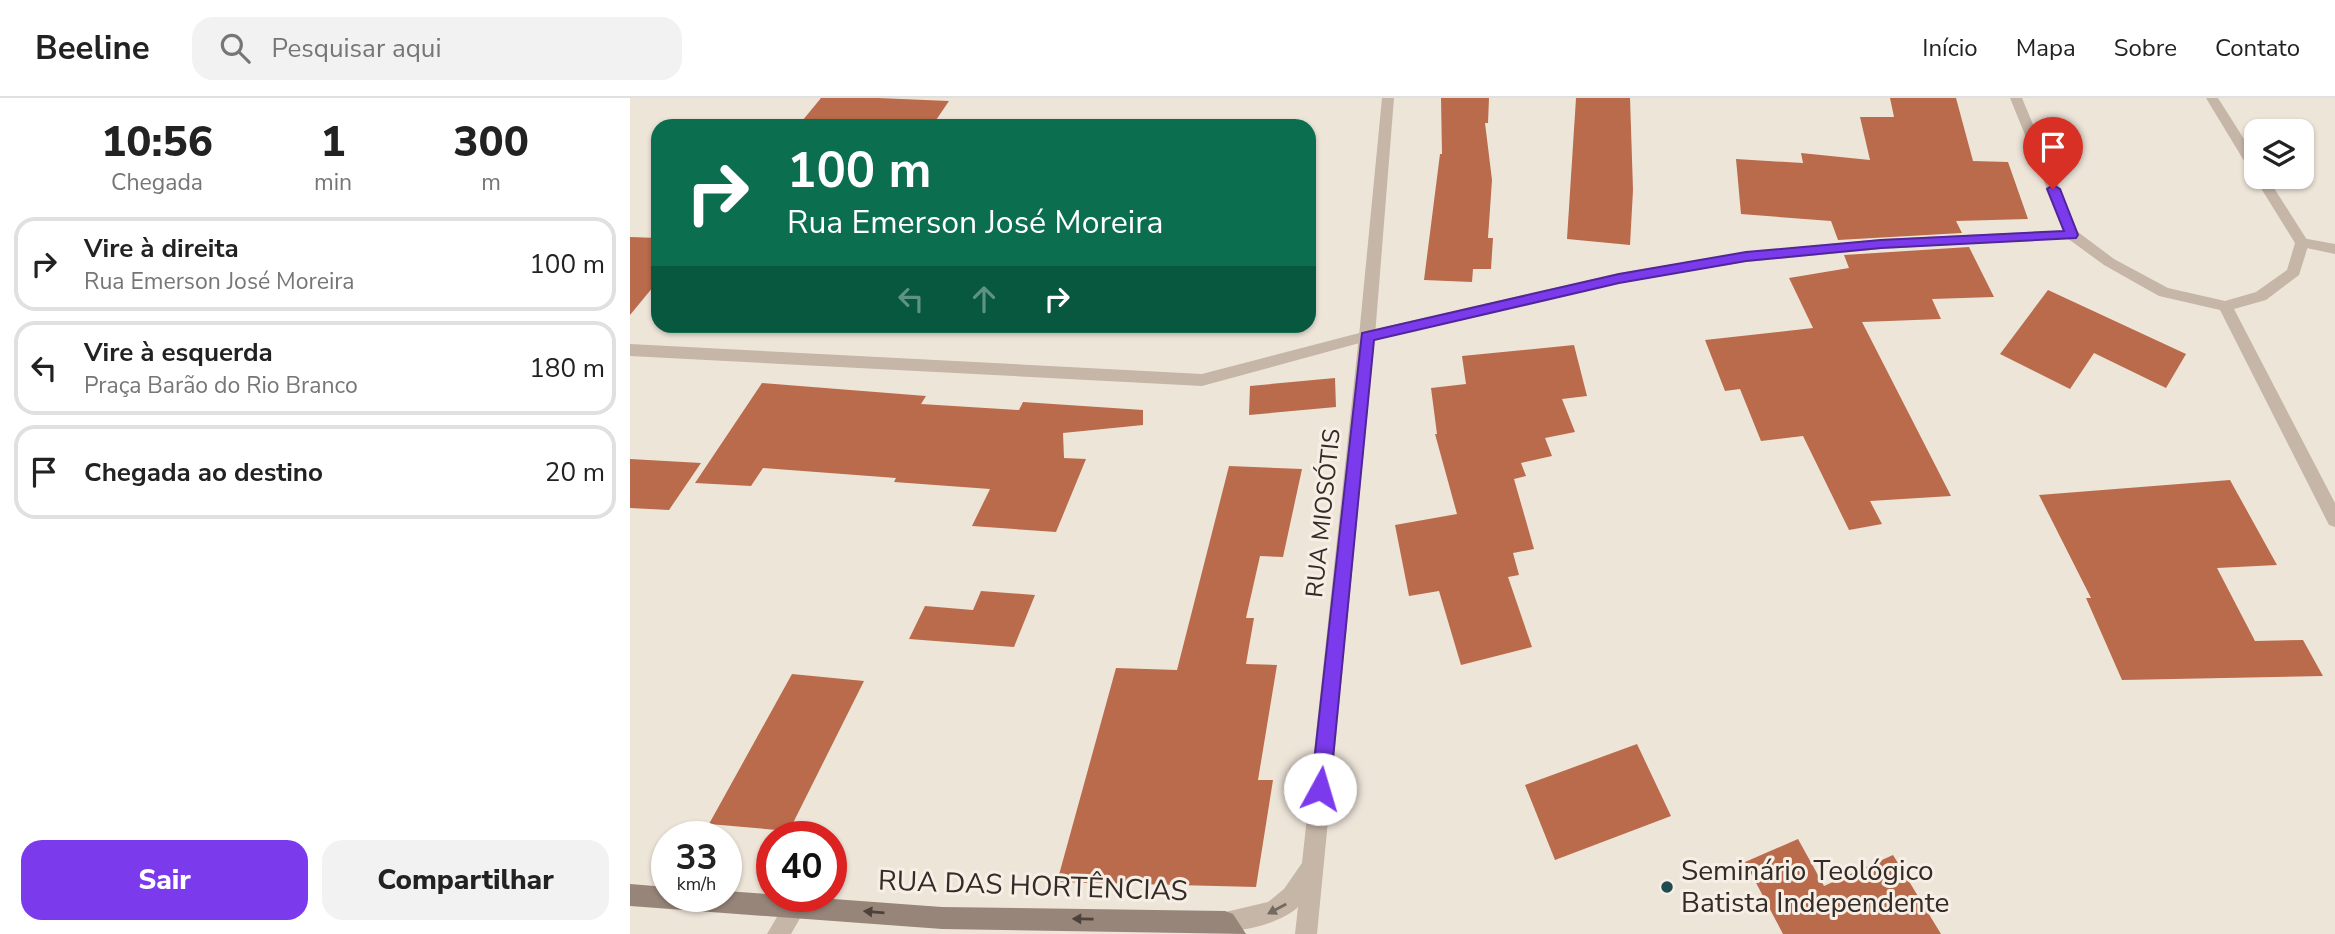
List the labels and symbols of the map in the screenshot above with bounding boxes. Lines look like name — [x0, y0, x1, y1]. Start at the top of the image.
pin — [2023, 117, 2083, 189]
street label: RUA MIOSÓTIS — [1298, 427, 1348, 599]
position arrow — [1283, 752, 1357, 826]
speed limit sign: 40 — [756, 821, 847, 912]
place label: Seminário Teológico Batista Independente — [1681, 852, 1949, 922]
street label: RUA DAS HORTÊNCIAS — [877, 862, 1189, 910]
marker: Seminário Teológico Batista Independente — [1659, 879, 1675, 895]
one-way arrow — [1267, 903, 1287, 915]
one-way arrow — [863, 906, 885, 917]
one-way arrow — [1072, 913, 1094, 925]

